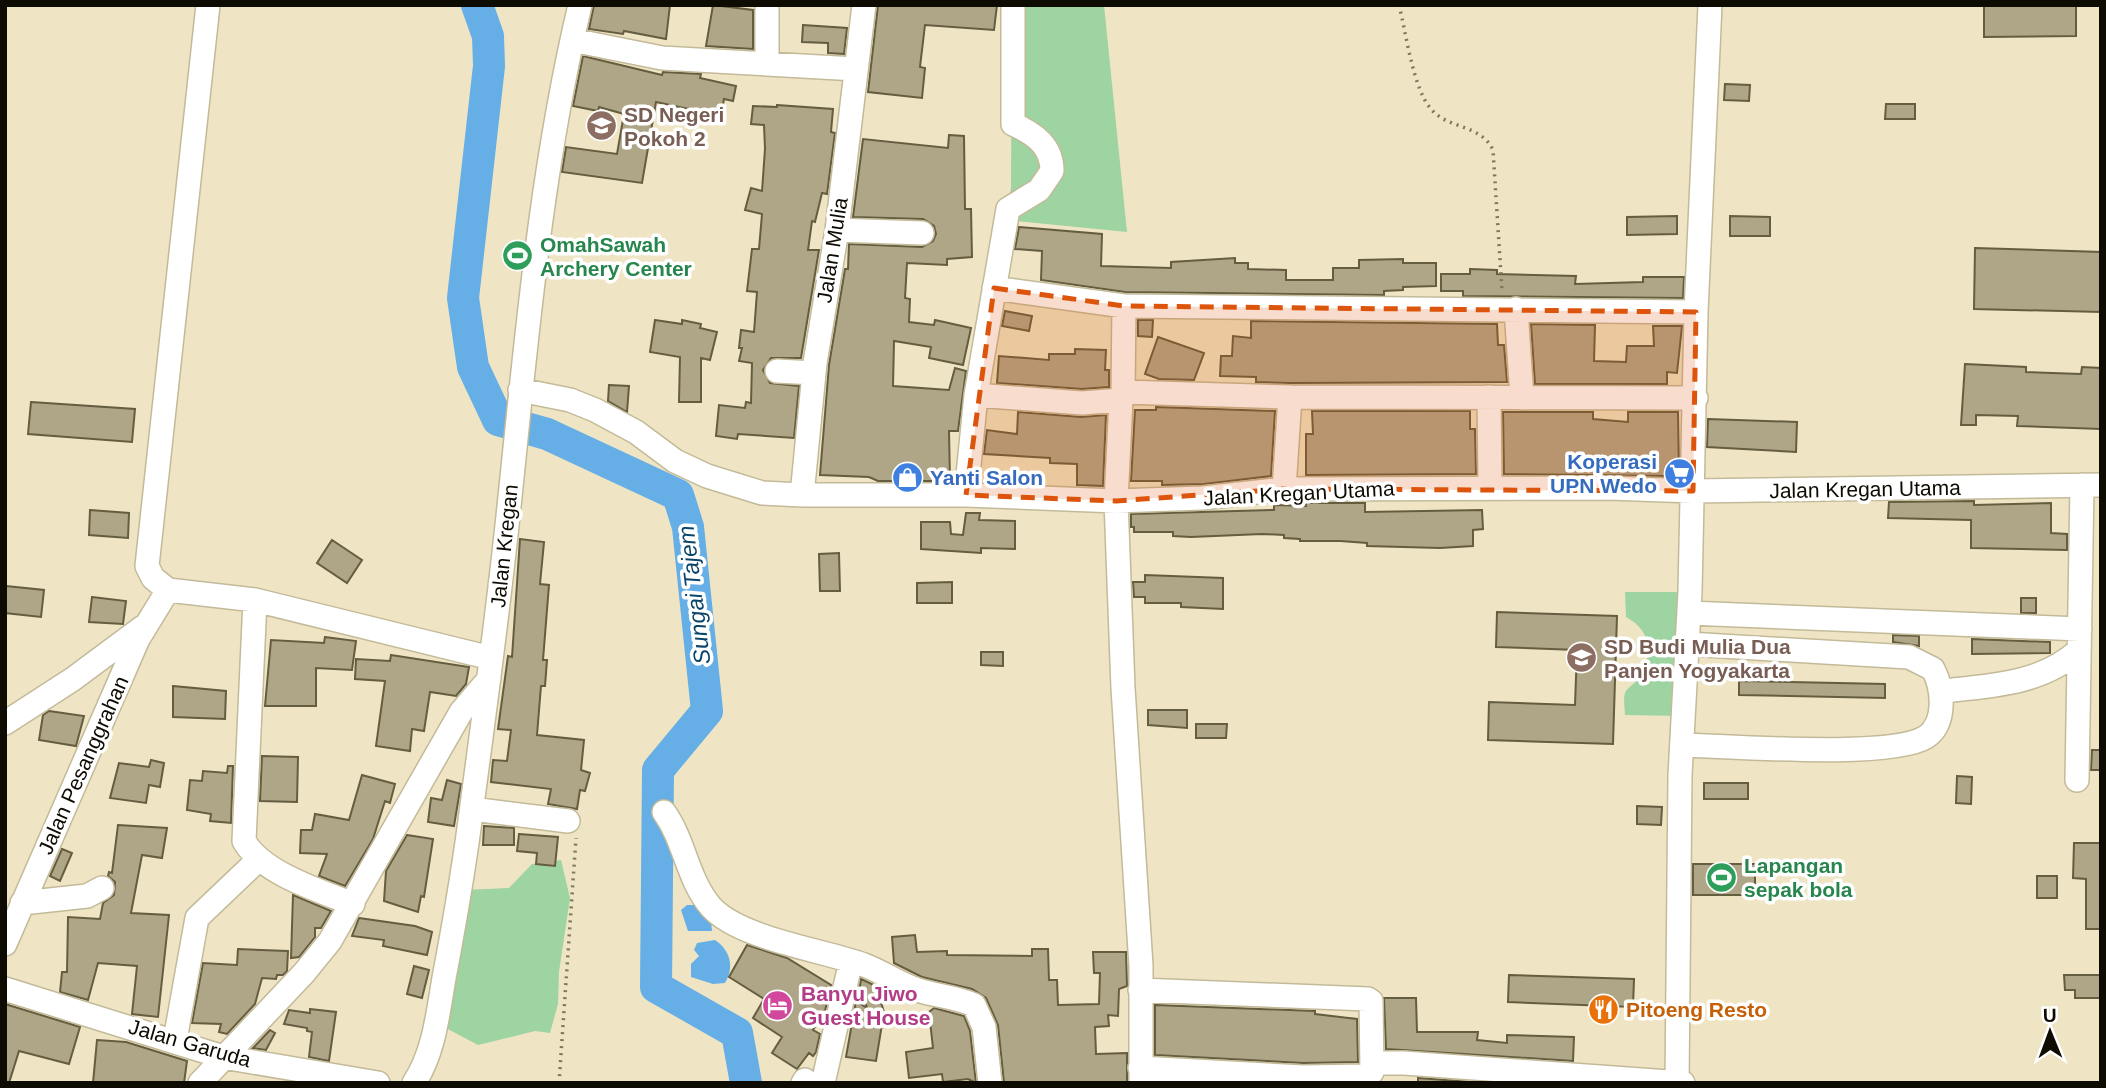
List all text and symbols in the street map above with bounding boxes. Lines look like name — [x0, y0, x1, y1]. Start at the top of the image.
place label: SD Negeri Pokoh 2 — [624, 103, 724, 150]
school or university icon: SD Negeri Pokoh 2 — [584, 109, 618, 143]
street label: Jalan Mulia — [812, 195, 852, 304]
place label: OmahSawah Archery Center — [540, 233, 692, 280]
sports icon: OmahSawah Archery Center — [500, 239, 534, 273]
place label: Koperasi UPN Wedo — [1550, 450, 1657, 497]
supermarket icon: Koperasi UPN Wedo — [1663, 456, 1697, 490]
shop icon: Yanti Salon — [890, 460, 924, 494]
place label: Yanti Salon — [930, 466, 1043, 489]
street label: Jalan Kregan Utama — [1203, 476, 1396, 509]
street label: Jalan Kregan Utama — [1769, 476, 1961, 502]
street label: Jalan Kregan — [486, 483, 522, 609]
water label: Sungai Tajem — [673, 524, 715, 666]
place label: SD Budi Mulia Dua Panjen Yogyakarta — [1604, 635, 1791, 682]
school or university icon: SD Budi Mulia Dua Panjen Yogyakarta — [1564, 641, 1598, 675]
street label: Jalan Pesanggrahan — [33, 672, 133, 858]
place label: Lapangan sepak bola — [1744, 854, 1853, 901]
sports icon: Lapangan sepak bola — [1704, 860, 1738, 894]
place label: Banyu Jiwo Guest House — [801, 982, 931, 1029]
hotel icon: Banyu Jiwo Guest House — [761, 988, 795, 1022]
restaurant icon: Pitoeng Resto — [1586, 992, 1620, 1026]
north arrow — [2015, 997, 2085, 1067]
place label: Pitoeng Resto — [1626, 998, 1767, 1021]
text: U — [2043, 1005, 2057, 1026]
street label: Jalan Garuda — [126, 1015, 254, 1072]

